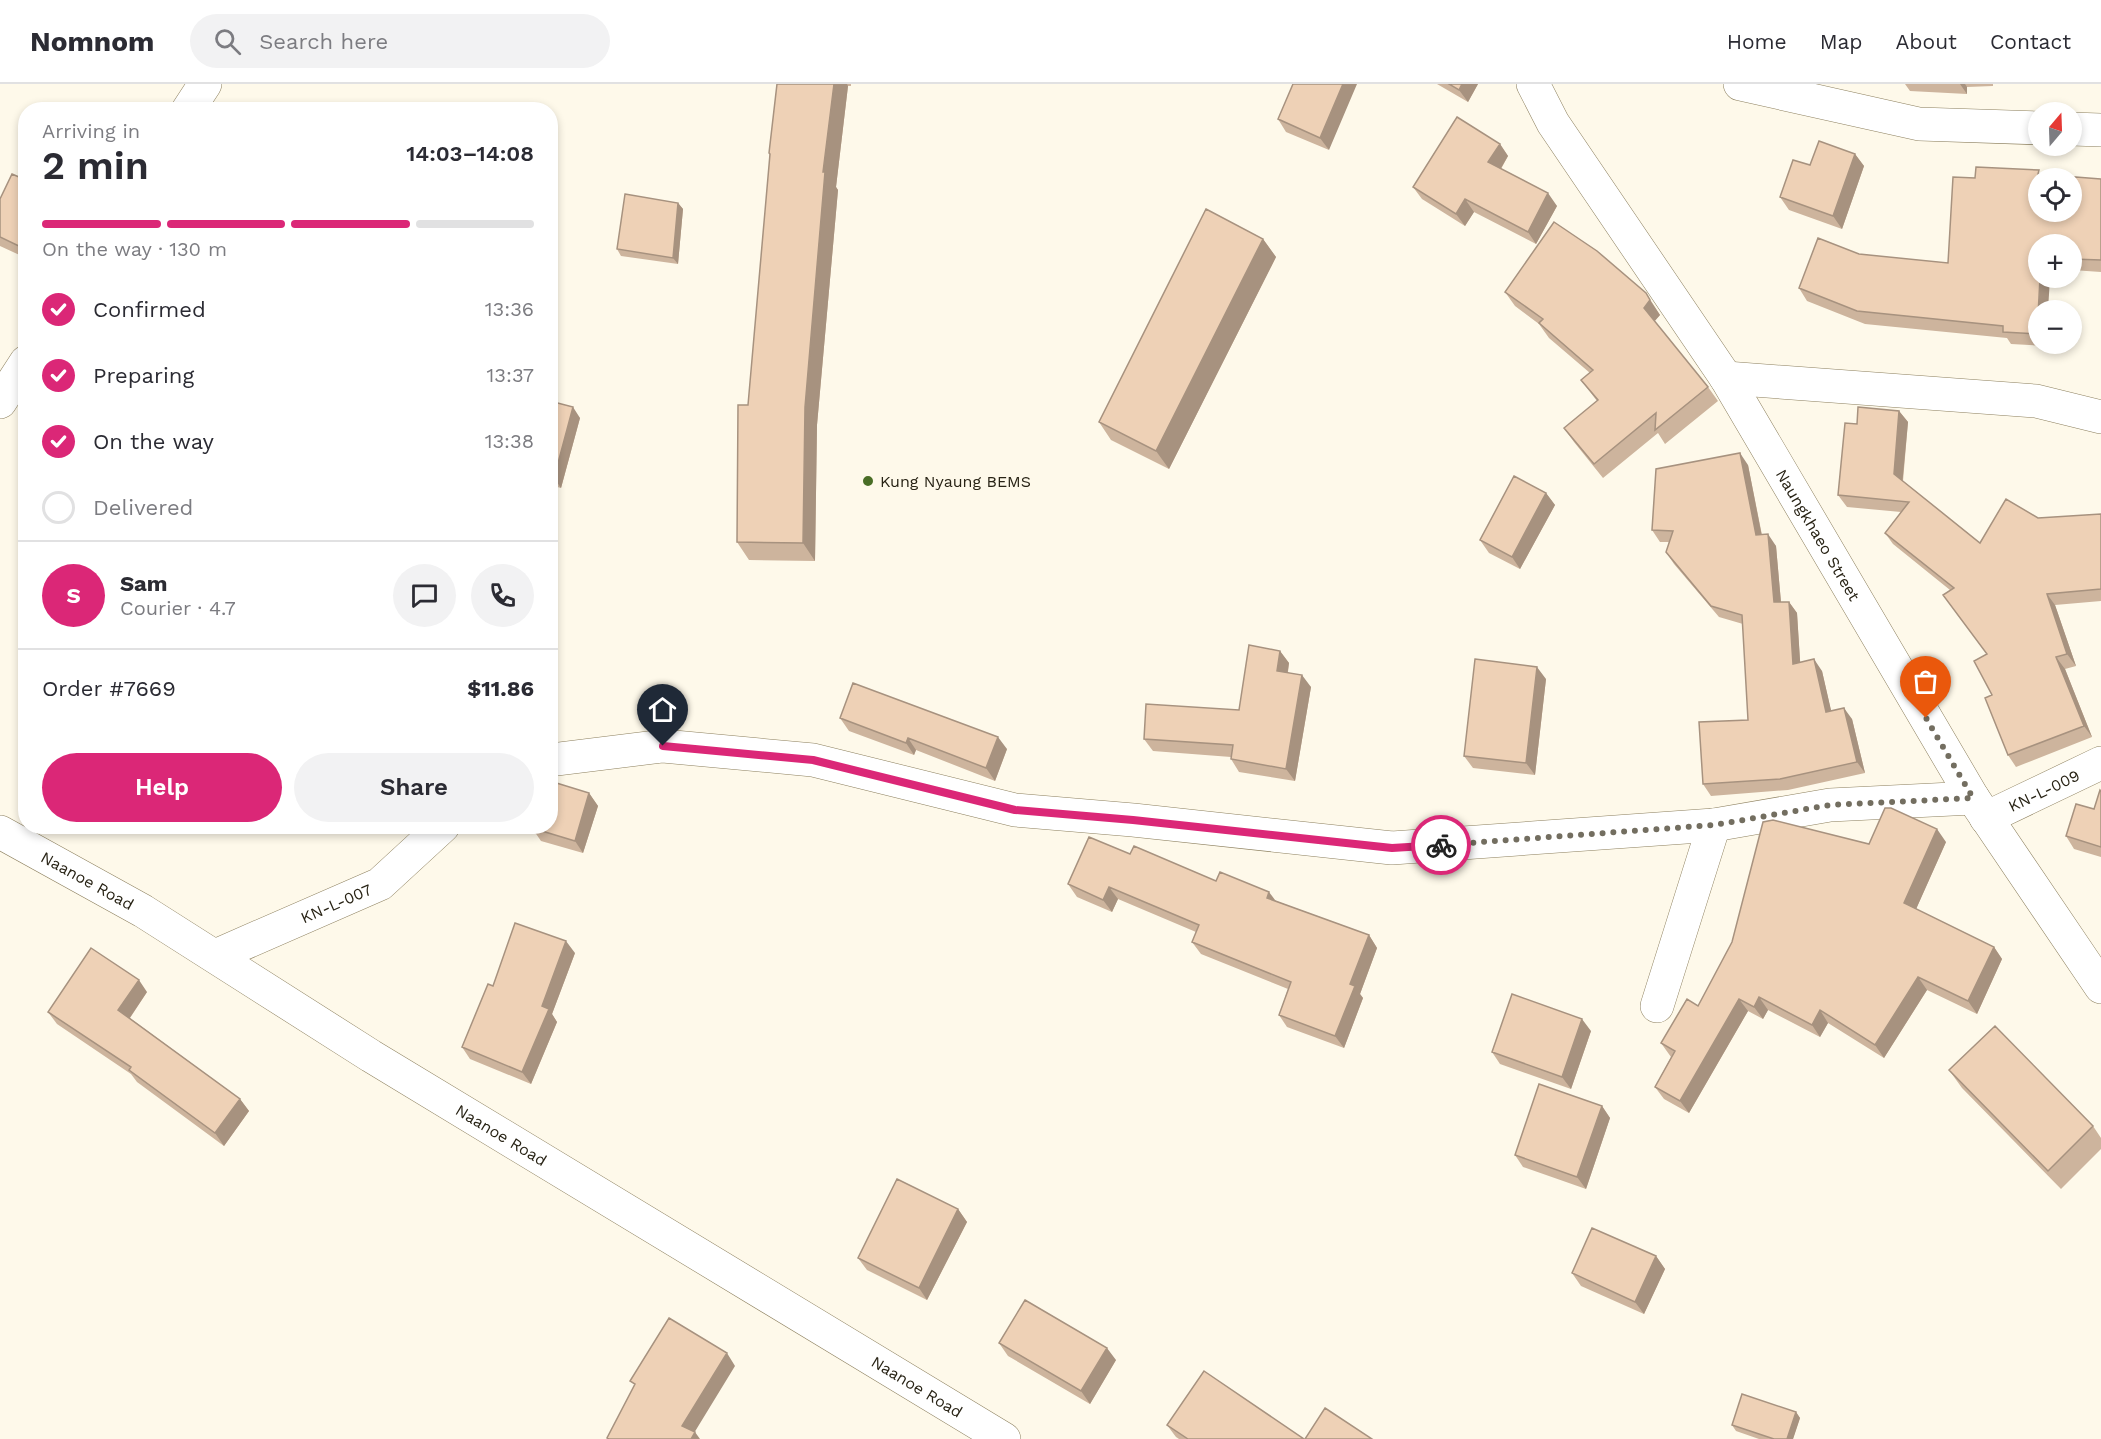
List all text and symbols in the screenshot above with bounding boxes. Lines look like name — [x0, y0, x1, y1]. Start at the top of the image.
search box — [190, 14, 610, 68]
text: Nomnom — [30, 25, 154, 58]
icon: search — [211, 25, 244, 58]
text: Search here — [259, 29, 388, 54]
text: Home — [1727, 29, 1787, 54]
text: Map — [1820, 29, 1863, 54]
text: About — [1896, 29, 1957, 54]
text: Contact — [1990, 29, 2071, 54]
north arrow — [2028, 102, 2082, 156]
map controls — [2028, 102, 2082, 354]
text: Arriving in — [42, 119, 140, 143]
text: 14:03–14:08 — [406, 141, 534, 166]
text: 2 min — [42, 143, 149, 188]
button: locate — [2028, 168, 2082, 222]
button: + — [2028, 234, 2082, 288]
text: On the way · 130 m — [42, 237, 227, 261]
icon: check — [42, 293, 75, 326]
text: Confirmed — [93, 297, 206, 322]
text: 13:36 — [485, 297, 534, 321]
button: − — [2028, 300, 2082, 354]
icon: check — [42, 359, 75, 392]
text: Preparing — [93, 363, 194, 388]
text: 13:37 — [487, 363, 534, 387]
icon: check — [42, 425, 75, 458]
text: On the way — [93, 429, 214, 454]
text: 13:38 — [485, 429, 534, 453]
street label: Naungkhaeo Street — [1772, 466, 1865, 604]
place label: Kung Nyaung BEMS — [880, 472, 1031, 491]
marker: Kung Nyaung BEMS — [861, 474, 875, 488]
text: Delivered — [93, 495, 193, 520]
button: chat — [393, 564, 456, 627]
button: phone — [471, 564, 534, 627]
text: Sam — [120, 571, 168, 596]
text: S — [66, 583, 81, 608]
text: Courier · 4.7 — [120, 596, 236, 620]
pin — [1900, 656, 1951, 718]
icon: bag — [1909, 665, 1942, 698]
text: Order #7669 — [42, 676, 176, 701]
text: $11.86 — [467, 676, 534, 701]
pin — [637, 684, 688, 746]
icon: home — [646, 693, 679, 726]
button: Help — [42, 753, 282, 822]
button: Share — [294, 753, 534, 822]
street label: KN-L-009 — [2005, 765, 2082, 815]
courier — [1411, 815, 1471, 875]
icon: bike — [1425, 829, 1458, 862]
street label: Naanoe Road — [38, 847, 137, 914]
street label: KN-L-007 — [298, 879, 374, 927]
street label: Naanoe Road — [452, 1100, 550, 1170]
street label: Naanoe Road — [868, 1352, 966, 1421]

